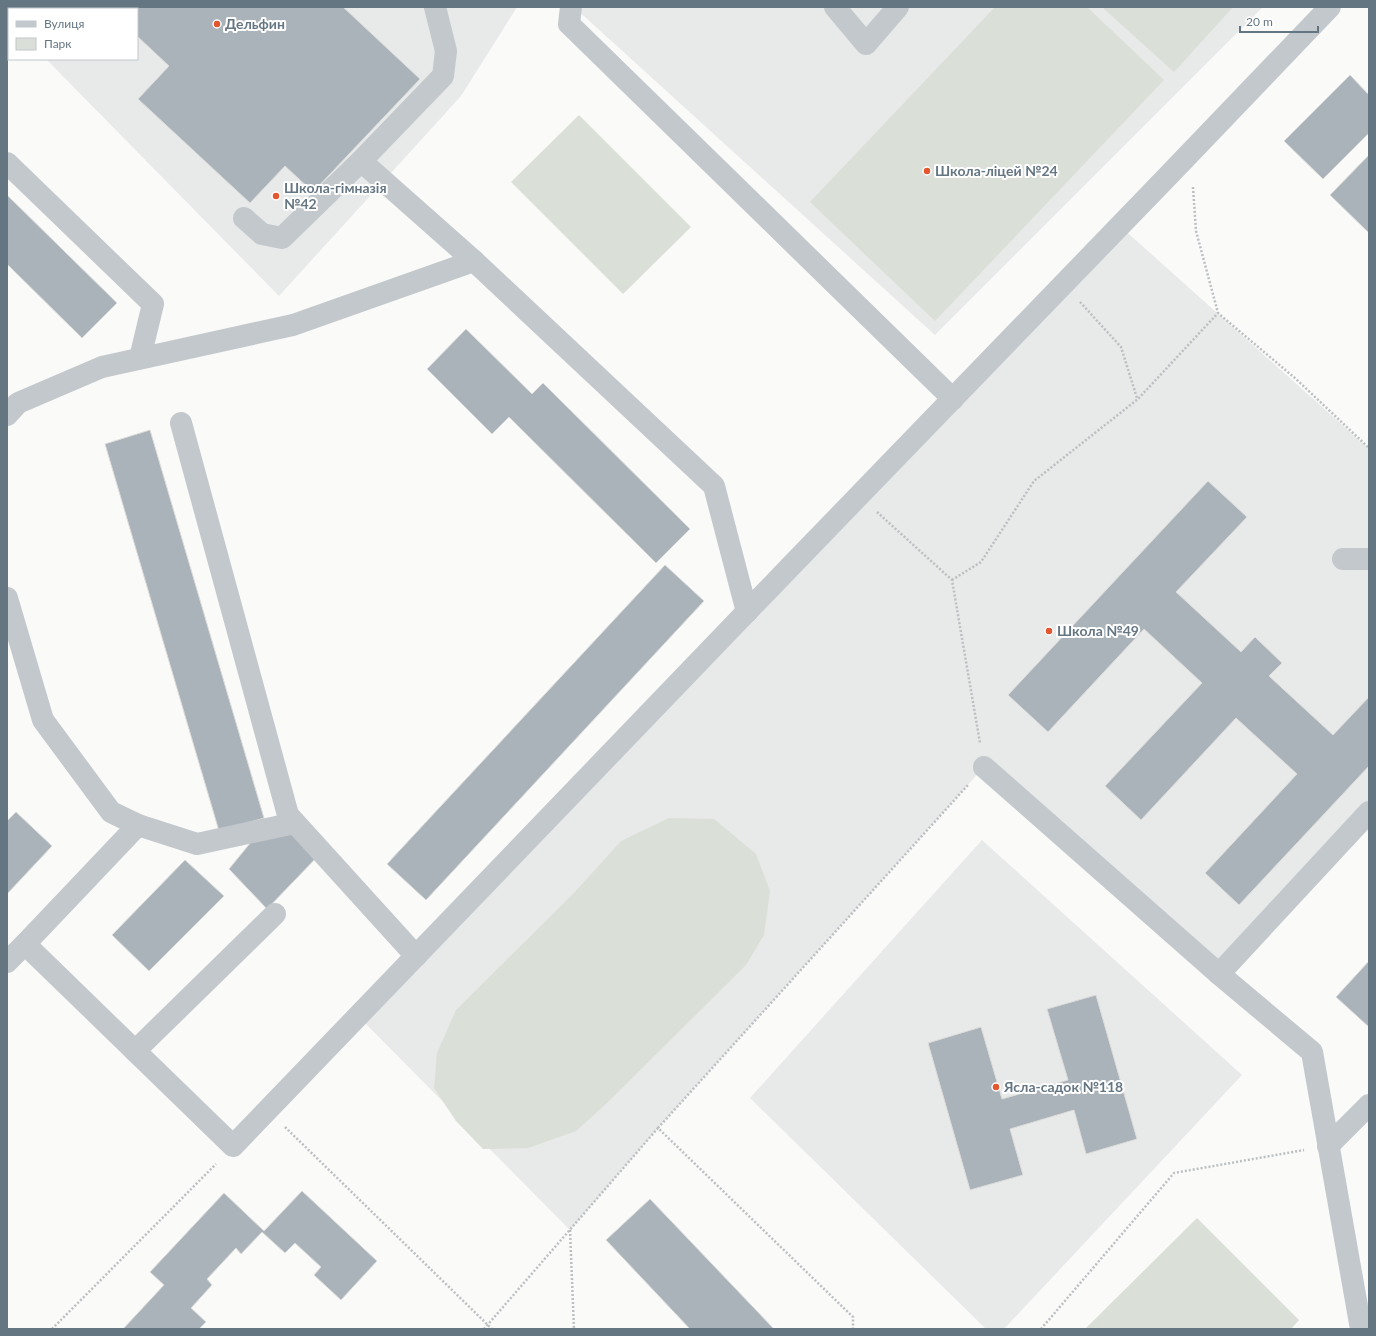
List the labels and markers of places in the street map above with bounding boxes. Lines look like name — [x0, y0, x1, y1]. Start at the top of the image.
place label: Дельфин — [225, 15, 285, 32]
marker: Дельфин — [212, 19, 222, 29]
place label: Школа-ліцей №24 — [935, 162, 1058, 179]
marker: Школа-ліцей №24 — [922, 166, 932, 176]
place label: Школа-гімназія №42 — [284, 179, 387, 212]
marker: Школа-гімназія №42 — [271, 191, 281, 201]
place label: Школа №49 — [1057, 622, 1139, 639]
marker: Школа №49 — [1044, 626, 1054, 636]
place label: Ясла-садок №118 — [1003, 1078, 1123, 1095]
marker: Ясла-садок №118 — [991, 1082, 1001, 1092]

